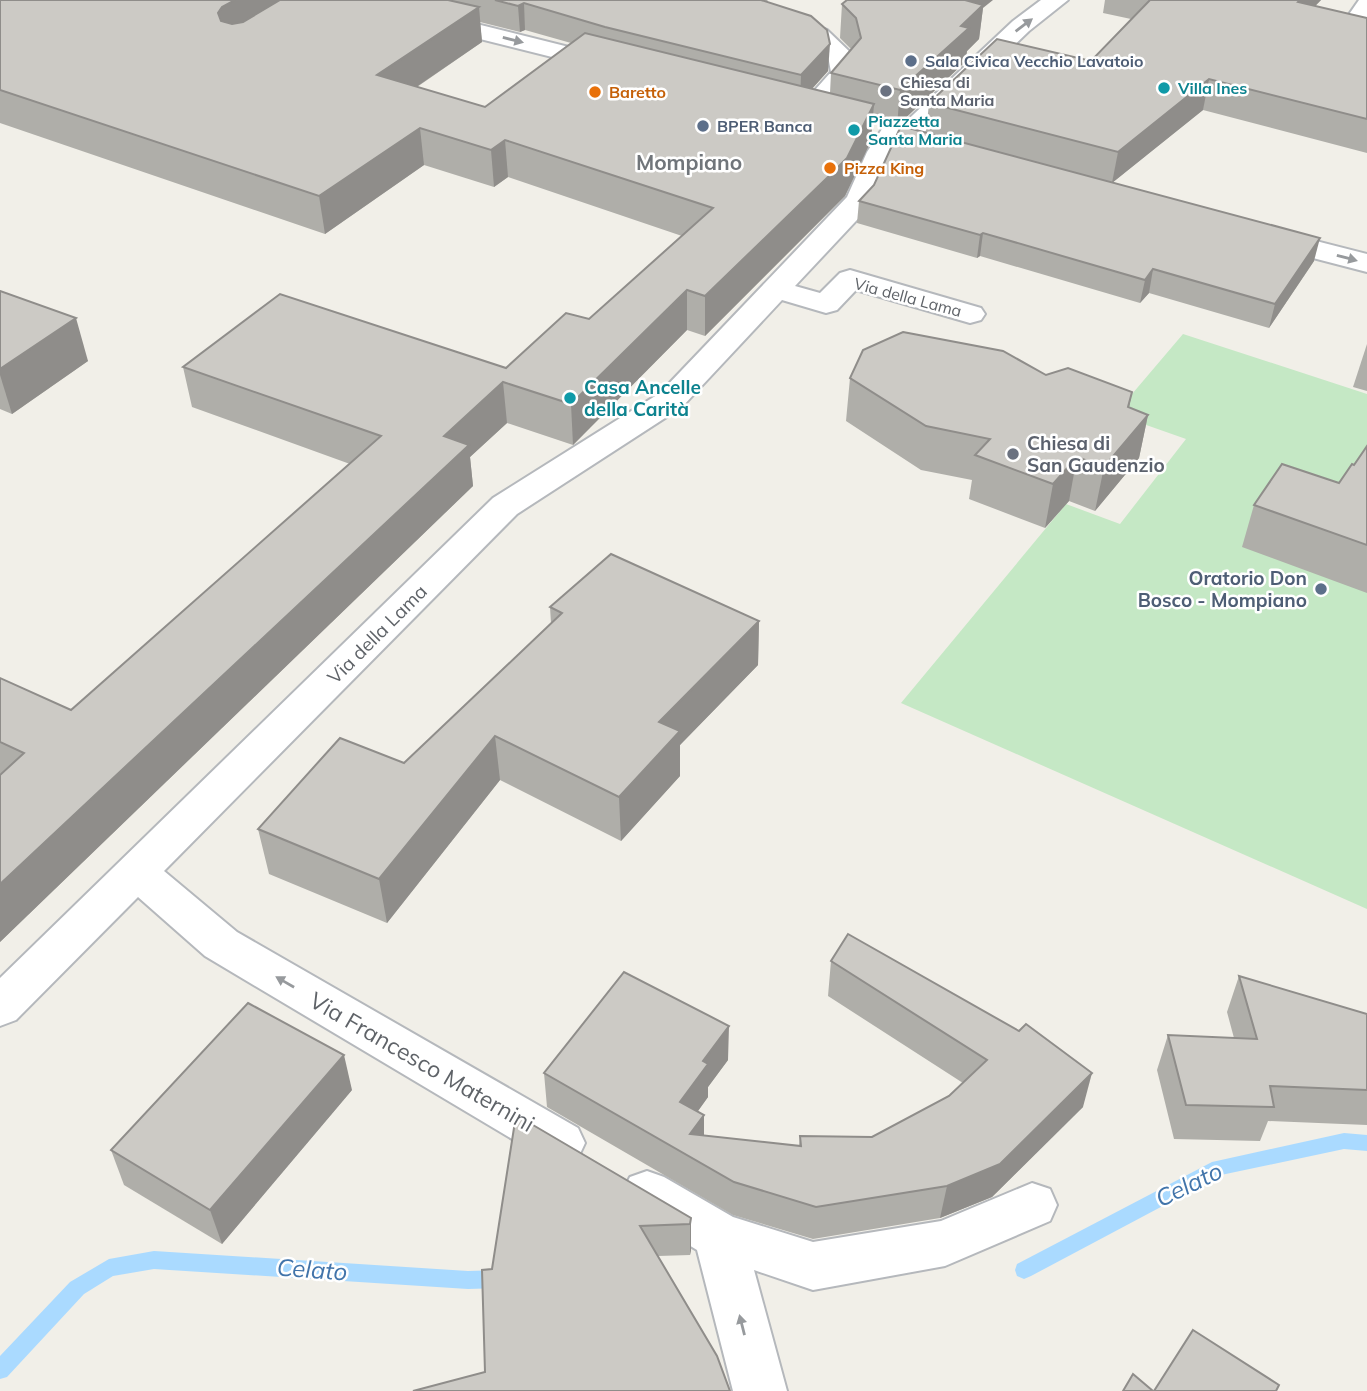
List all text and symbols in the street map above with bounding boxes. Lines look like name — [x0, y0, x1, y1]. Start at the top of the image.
one-way arrow — [1015, 18, 1034, 32]
one-way arrow — [503, 35, 525, 46]
place label: Sala Civica Vecchio Lavatoio — [925, 51, 1143, 71]
marker: Sala Civica Vecchio Lavatoio — [903, 53, 919, 69]
place label: Chiesa di Santa Maria — [900, 72, 994, 110]
place label: Villa Ines — [1177, 78, 1247, 98]
marker: Villa Ines — [1156, 80, 1172, 96]
place label: Baretto — [609, 82, 666, 102]
marker: Chiesa di Santa Maria — [878, 83, 894, 99]
marker: Baretto — [587, 84, 603, 100]
place label: Piazzetta Santa Maria — [868, 111, 962, 149]
place label: BPER Banca — [717, 116, 812, 136]
marker: BPER Banca — [695, 118, 711, 134]
marker: Piazzetta Santa Maria — [846, 122, 862, 138]
district label: Mompiano — [636, 149, 742, 175]
place label: Pizza King — [844, 158, 924, 178]
marker: Pizza King — [822, 160, 838, 176]
one-way arrow — [1336, 253, 1358, 264]
street label: Via della Lama — [852, 273, 964, 321]
place label: Casa Ancelle della Carità — [584, 375, 701, 421]
marker: Casa Ancelle della Carità — [562, 390, 578, 406]
place label: Chiesa di San Gaudenzio — [1027, 431, 1165, 477]
marker: Chiesa di San Gaudenzio — [1005, 446, 1021, 462]
place label: Oratorio Don Bosco - Mompiano — [1138, 566, 1307, 612]
street label: Via della Lama — [322, 579, 432, 689]
marker: Oratorio Don Bosco - Mompiano — [1313, 581, 1329, 597]
one-way arrow — [276, 976, 295, 988]
street label: Via Francesco Maternini — [305, 985, 540, 1138]
water label: Celato — [1150, 1155, 1227, 1213]
water label: Celato — [276, 1252, 348, 1286]
one-way arrow — [736, 1314, 747, 1336]

